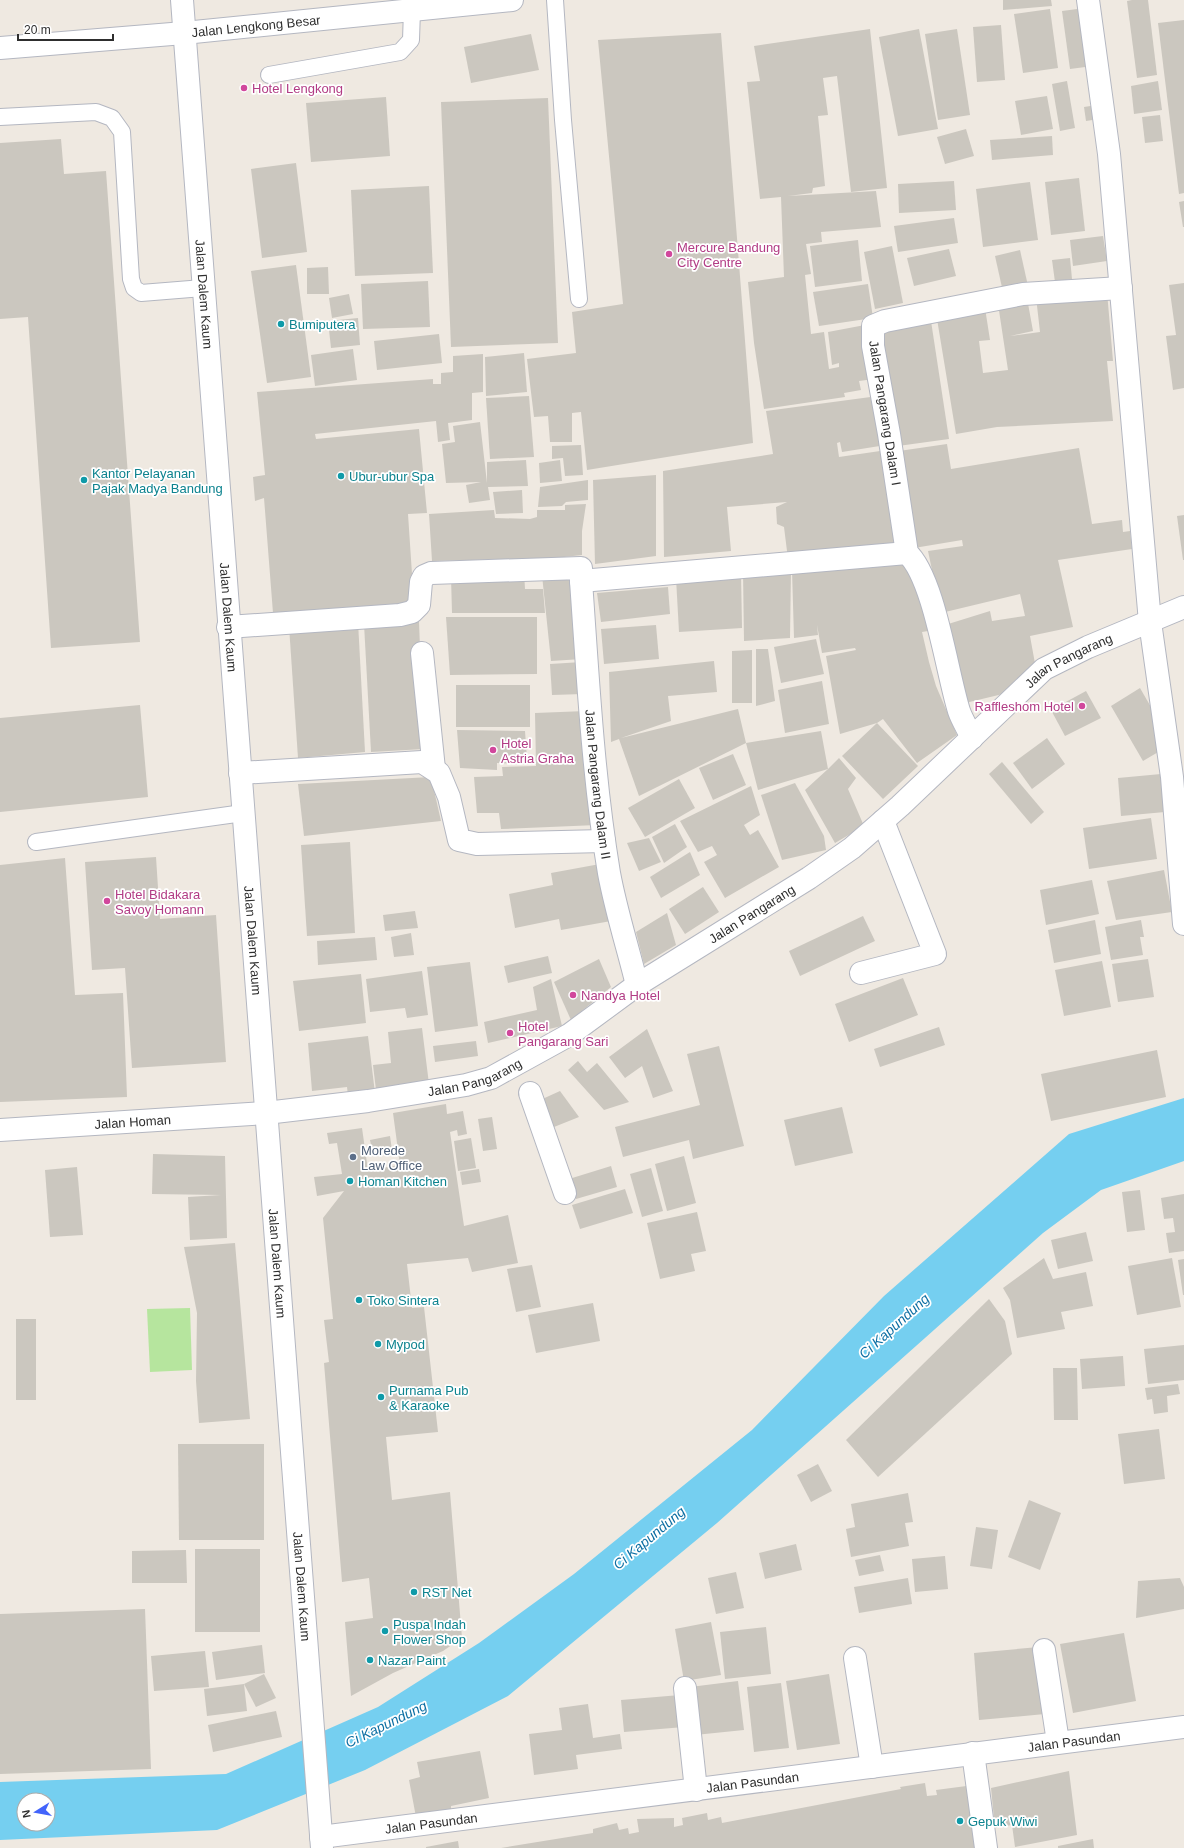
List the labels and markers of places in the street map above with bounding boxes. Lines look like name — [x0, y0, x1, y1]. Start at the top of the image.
place label: Hotel Lengkong — [252, 81, 343, 96]
marker: Hotel Lengkong — [239, 83, 249, 93]
place label: Mercure Bandung City Centre — [677, 240, 780, 270]
marker: Mercure Bandung City Centre — [664, 249, 674, 259]
place label: Bumiputera — [289, 317, 356, 332]
marker: Bumiputera — [276, 319, 286, 329]
place label: Kantor Pelayanan Pajak Madya Bandung — [92, 466, 223, 496]
place label: Ubur-ubur Spa — [349, 469, 435, 484]
marker: Ubur-ubur Spa — [336, 471, 346, 481]
marker: Kantor Pelayanan Pajak Madya Bandung — [79, 475, 89, 485]
place label: Raffleshom Hotel — [975, 699, 1074, 714]
marker: Raffleshom Hotel — [1077, 701, 1087, 711]
place label: Hotel Astria Graha — [501, 736, 575, 766]
marker: Hotel Astria Graha — [488, 745, 498, 755]
place label: Hotel Bidakara Savoy Homann — [115, 887, 204, 917]
marker: Hotel Bidakara Savoy Homann — [102, 896, 112, 906]
place label: Nandya Hotel — [581, 988, 660, 1003]
marker: Nandya Hotel — [568, 990, 578, 1000]
place label: Hotel Pangarang Sari — [518, 1019, 608, 1049]
marker: Hotel Pangarang Sari — [505, 1028, 515, 1038]
place label: Morede Law Office — [361, 1143, 422, 1173]
marker: Morede Law Office — [348, 1152, 358, 1162]
place label: Homan Kitchen — [358, 1174, 447, 1189]
marker: Homan Kitchen — [345, 1176, 355, 1186]
place label: Toko Sintera — [367, 1293, 440, 1308]
marker: Toko Sintera — [354, 1295, 364, 1305]
place label: Mypod — [386, 1337, 425, 1352]
marker: Mypod — [373, 1339, 383, 1349]
place label: Purnama Pub & Karaoke — [389, 1383, 469, 1413]
marker: Purnama Pub & Karaoke — [376, 1392, 386, 1402]
place label: RST Net — [422, 1585, 472, 1600]
marker: RST Net — [409, 1587, 419, 1597]
place label: Puspa Indah Flower Shop — [393, 1617, 466, 1647]
marker: Puspa Indah Flower Shop — [380, 1626, 390, 1636]
place label: Nazar Paint — [378, 1653, 446, 1668]
marker: Nazar Paint — [365, 1655, 375, 1665]
place label: Gepuk Wiwi — [968, 1814, 1037, 1829]
marker: Gepuk Wiwi — [955, 1816, 965, 1826]

